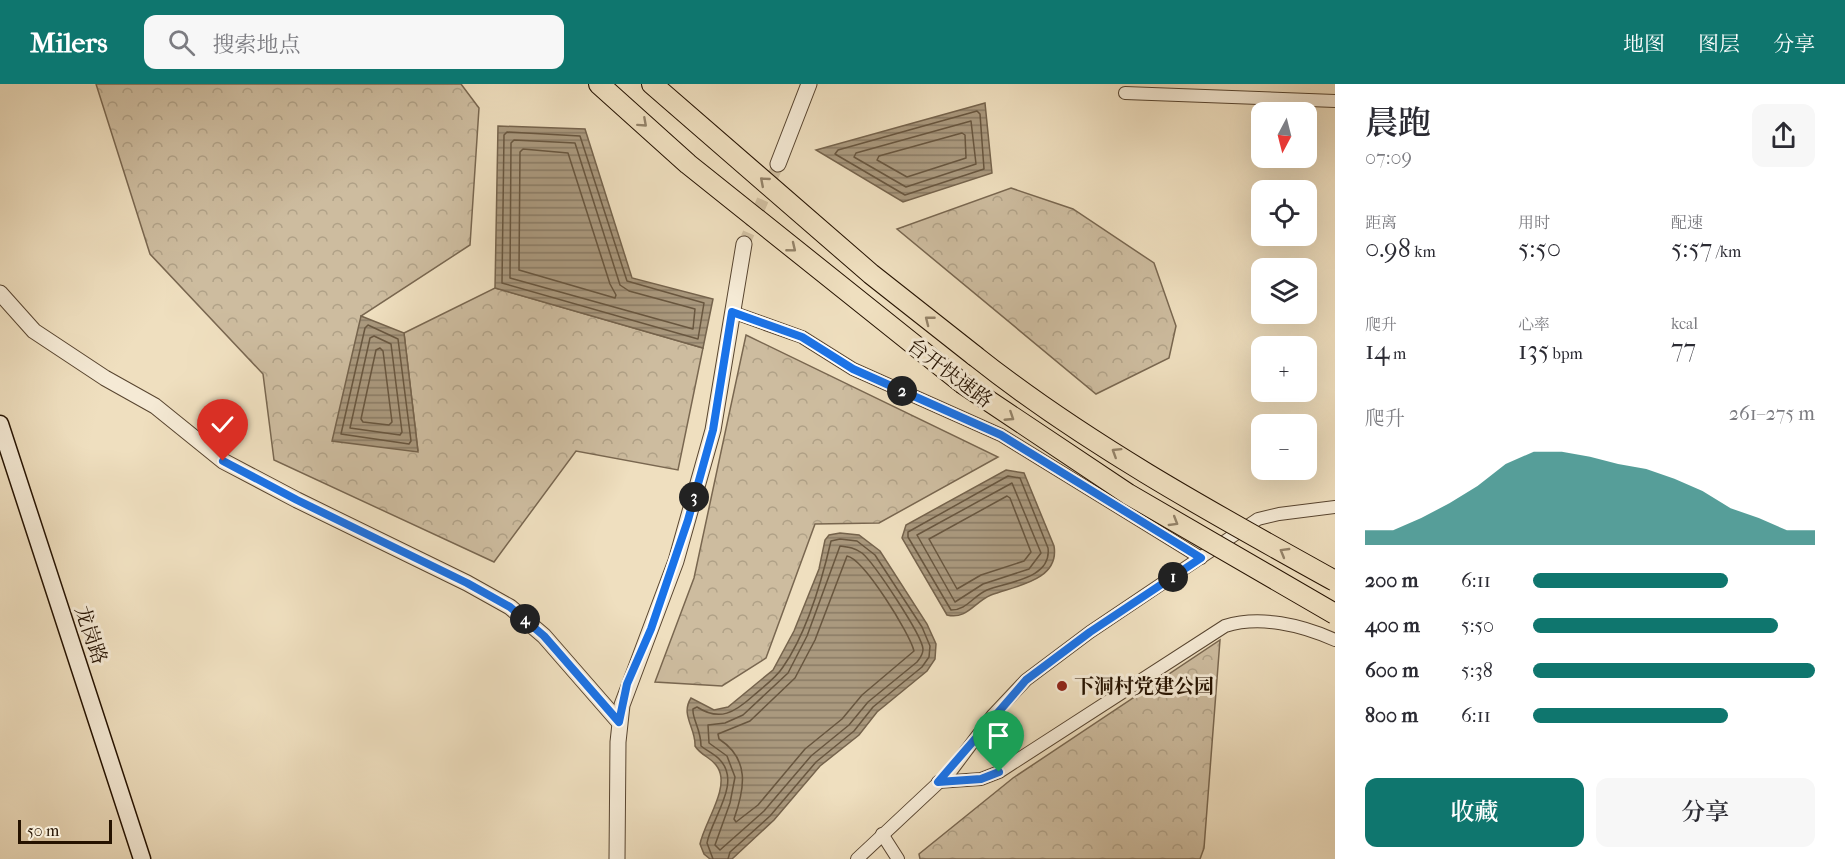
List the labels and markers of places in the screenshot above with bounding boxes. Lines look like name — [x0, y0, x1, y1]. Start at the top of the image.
pin: 2 — [887, 376, 917, 406]
pin — [197, 399, 248, 461]
pin: 3 — [679, 482, 709, 512]
pin: 1 — [1158, 562, 1188, 592]
pin: 4 — [510, 604, 540, 634]
place label: 下洞村党建公园 — [1074, 675, 1214, 698]
marker: 下洞村党建公园 — [1055, 679, 1069, 693]
pin — [973, 710, 1024, 772]

